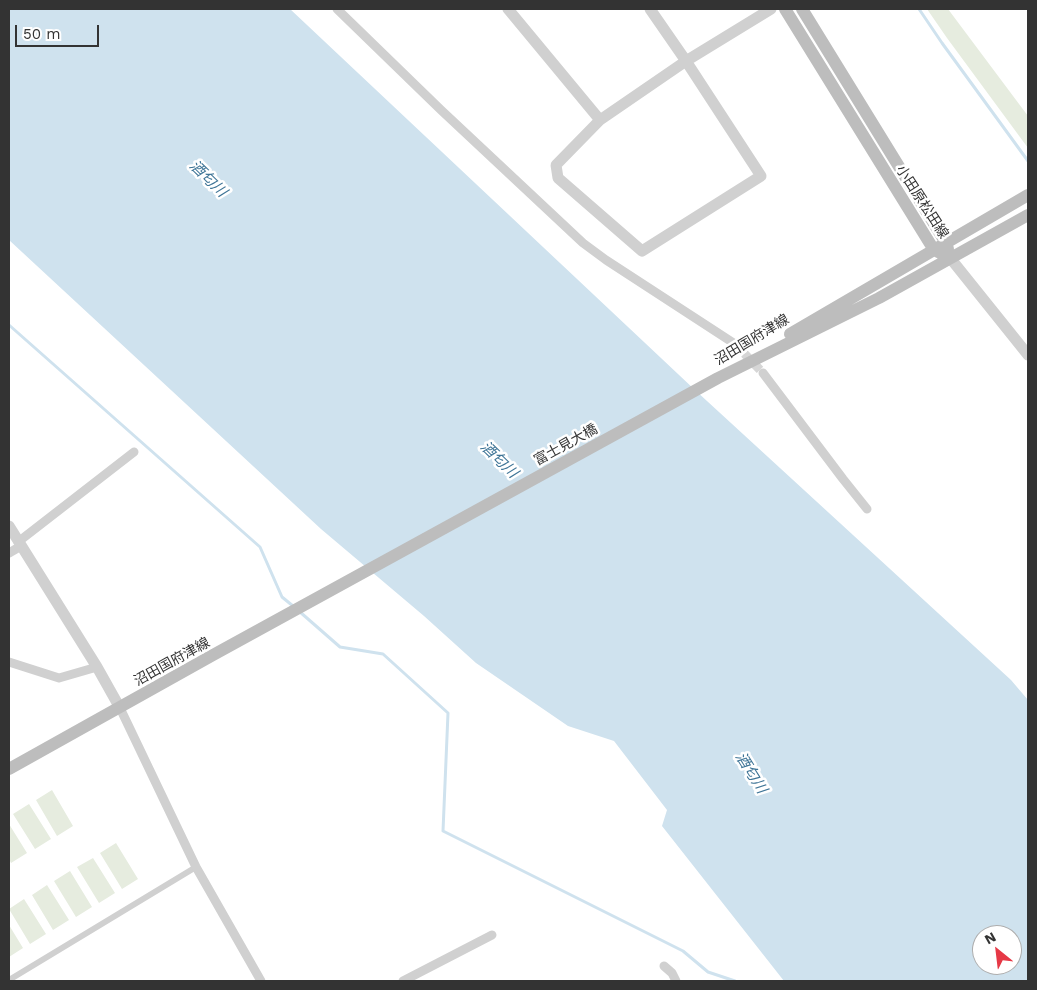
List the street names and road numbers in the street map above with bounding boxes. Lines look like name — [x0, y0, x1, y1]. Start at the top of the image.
street label: 小田原松田線 — [892, 162, 952, 242]
street label: 沼田国府津線 — [712, 311, 792, 369]
street label: 富士見大橋 — [531, 421, 601, 469]
street label: 沼田国府津線 — [131, 634, 213, 690]

